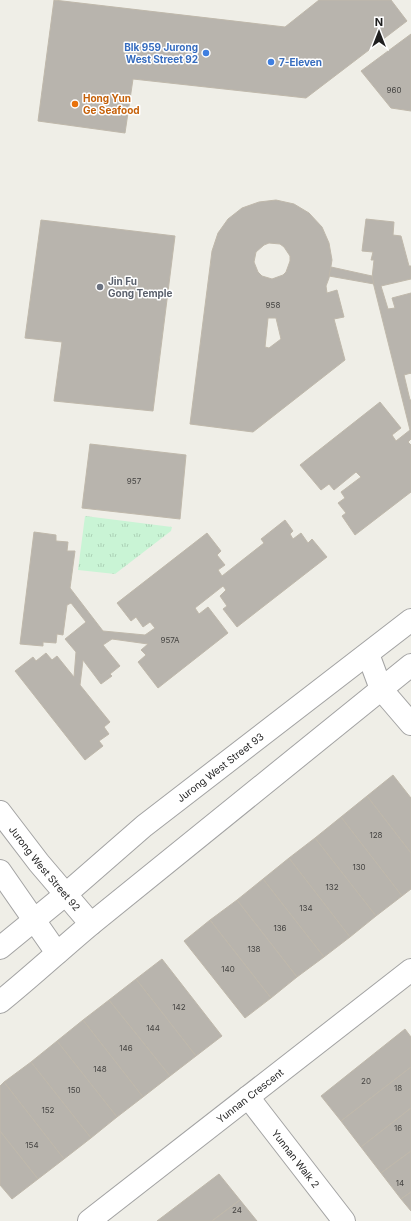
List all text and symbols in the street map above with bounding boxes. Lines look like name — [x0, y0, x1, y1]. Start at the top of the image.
north arrow — [359, 12, 399, 52]
text: N — [375, 15, 383, 29]
place label: Blk 959 Jurong West Street 92 — [124, 41, 198, 65]
marker: Blk 959 Jurong West Street 92 — [201, 48, 211, 58]
place label: 7-Eleven — [279, 56, 322, 68]
marker: 7-Eleven — [266, 57, 276, 67]
house number: 960 — [387, 85, 401, 95]
place label: Hong Yun Ge Seafood — [83, 92, 140, 116]
marker: Hong Yun Ge Seafood — [70, 99, 80, 109]
place label: Jin Fu Gong Temple — [108, 275, 173, 300]
marker: Jin Fu Gong Temple — [95, 282, 105, 292]
house number: 958 — [266, 300, 280, 310]
house number: 957 — [127, 476, 142, 486]
house number: 957A — [160, 635, 180, 645]
street label: Jurong West Street 93 — [174, 730, 266, 804]
street label: Jurong West Street 92 — [7, 823, 83, 913]
house number: 128 — [369, 830, 383, 840]
house number: 130 — [352, 862, 366, 872]
house number: 132 — [325, 882, 339, 892]
house number: 134 — [299, 903, 313, 913]
house number: 136 — [273, 923, 287, 933]
house number: 138 — [247, 944, 261, 954]
house number: 140 — [221, 964, 235, 974]
house number: 142 — [172, 1002, 186, 1012]
house number: 144 — [146, 1023, 160, 1033]
house number: 146 — [119, 1043, 133, 1053]
house number: 148 — [93, 1064, 107, 1074]
street label: Yunnan Crescent — [214, 1065, 286, 1125]
house number: 20 — [361, 1076, 371, 1086]
house number: 18 — [394, 1083, 402, 1093]
house number: 150 — [67, 1085, 81, 1095]
house number: 152 — [42, 1105, 55, 1115]
house number: 16 — [394, 1123, 402, 1133]
street label: Yunnan Walk 2 — [269, 1127, 322, 1190]
house number: 154 — [25, 1140, 39, 1150]
house number: 14 — [396, 1178, 404, 1188]
house number: 24 — [232, 1205, 242, 1215]

